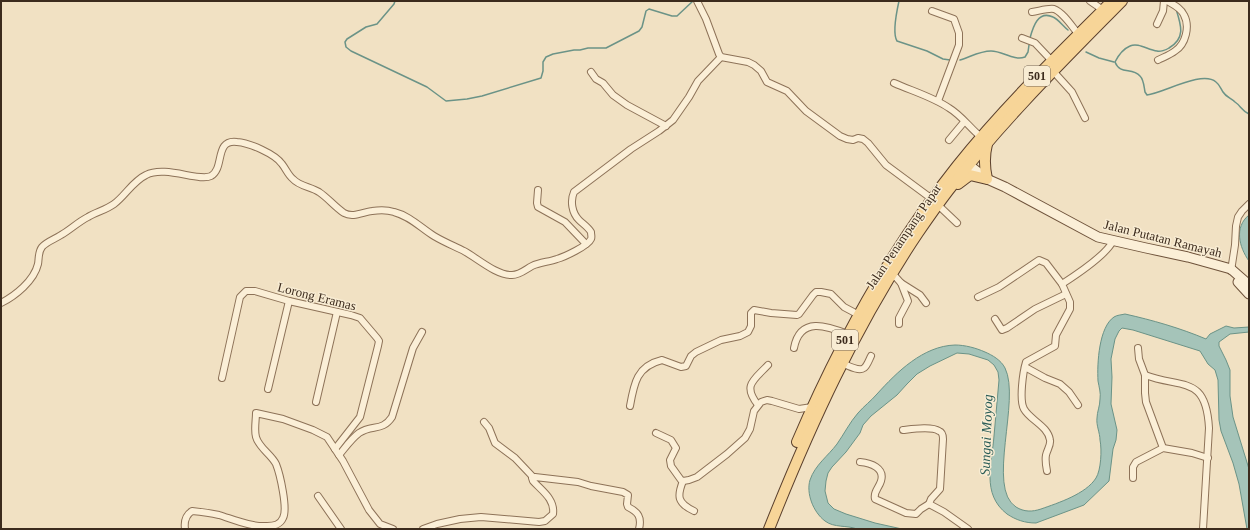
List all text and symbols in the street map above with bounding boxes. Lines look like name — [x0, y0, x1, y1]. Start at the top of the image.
road number: 501 — [1024, 66, 1050, 86]
street label: Jalan Penampang Papar — [863, 180, 945, 292]
street label: Jalan Putatan Ramayah — [1102, 217, 1224, 261]
street label: Lorong Eramas — [276, 279, 358, 314]
road number: 501 — [832, 330, 858, 350]
water label: Sungai Moyog — [978, 394, 995, 476]

